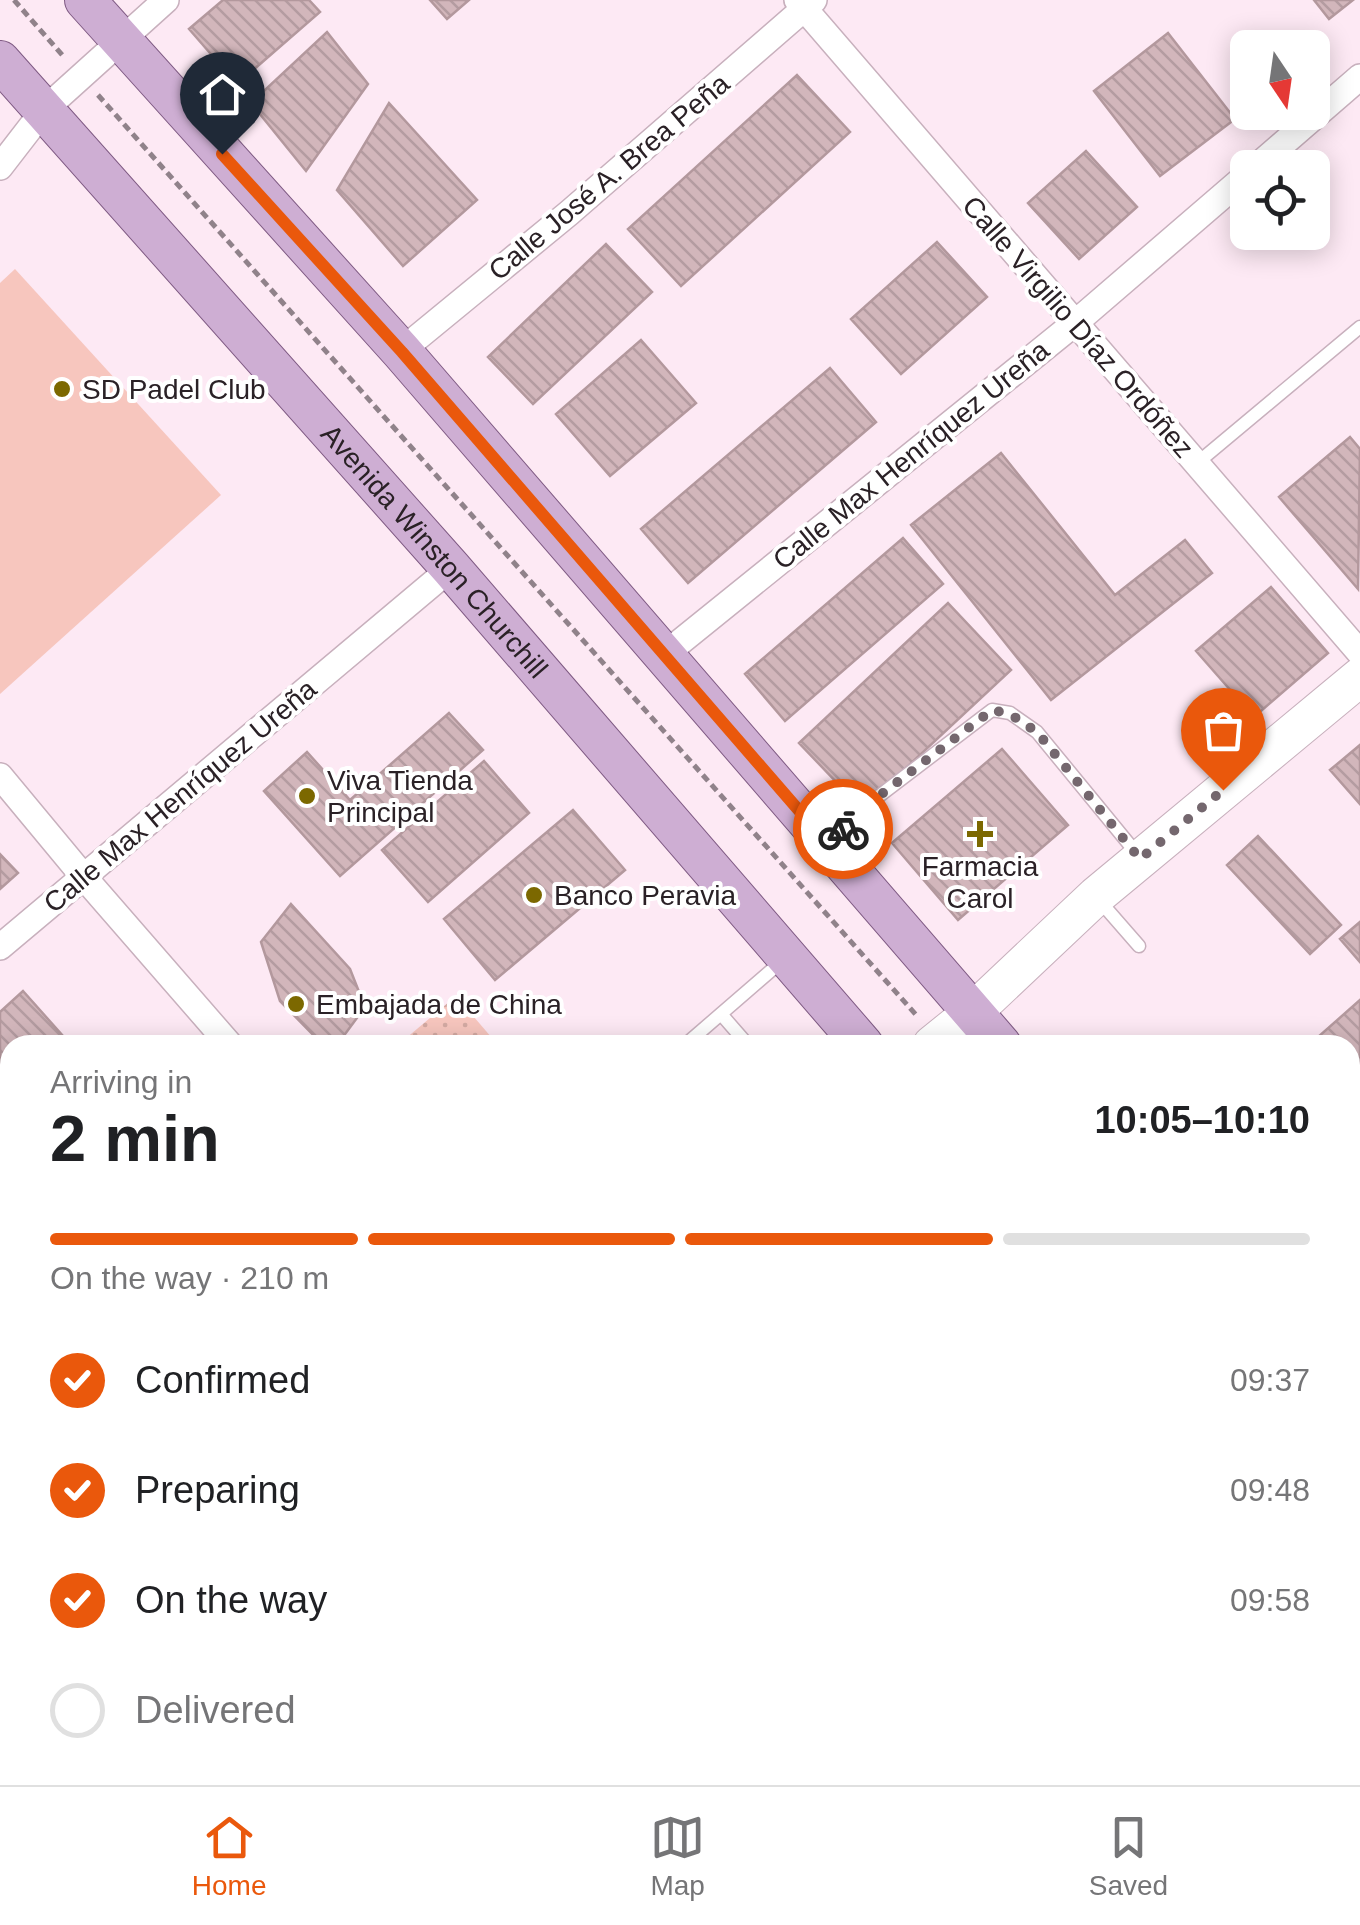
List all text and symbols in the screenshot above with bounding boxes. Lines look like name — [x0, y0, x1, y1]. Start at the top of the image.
north arrow — [1230, 30, 1330, 130]
map controls — [1230, 30, 1330, 250]
pin — [180, 52, 265, 155]
icon: home — [195, 67, 250, 122]
street label: Calle José A. Brea Peña — [483, 67, 736, 286]
button: locate — [1230, 150, 1330, 250]
street label: Calle Virgilio Díaz Ordóñez — [956, 190, 1200, 464]
street label: Calle Max Henríquez Ureña — [767, 334, 1055, 576]
place label: SD Padel Club — [82, 374, 266, 405]
marker: SD Padel Club — [51, 378, 73, 400]
street label: Avenida Winston Churchill — [315, 418, 554, 684]
street label: Calle Max Henríquez Ureña — [38, 673, 323, 919]
pin — [1181, 688, 1266, 791]
icon: bag — [1196, 703, 1251, 758]
place label: Viva Tienda Principal — [327, 765, 473, 828]
courier — [793, 779, 893, 879]
marker: Viva Tienda Principal — [296, 785, 318, 807]
icon: bike — [816, 802, 871, 857]
marker: Farmacia Carol — [969, 823, 991, 845]
place label: Farmacia Carol — [922, 851, 1039, 914]
place label: Banco Peravia — [554, 880, 737, 911]
marker: Banco Peravia — [523, 884, 545, 906]
place label: Embajada de China — [316, 989, 562, 1020]
marker: Embajada de China — [285, 993, 307, 1015]
text: Arriving in — [50, 1064, 192, 1100]
text: 10:05–10:10 — [1094, 1099, 1310, 1141]
text: 2 min — [50, 1102, 220, 1175]
text: On the way · 210 m — [50, 1260, 329, 1296]
icon: check — [50, 1353, 105, 1408]
text: Confirmed — [135, 1359, 310, 1401]
text: 09:37 — [1230, 1362, 1310, 1398]
icon: check — [50, 1463, 105, 1518]
text: Preparing — [135, 1469, 300, 1511]
text: 09:48 — [1230, 1472, 1310, 1508]
icon: check — [50, 1573, 105, 1628]
text: On the way — [135, 1579, 327, 1621]
text: 09:58 — [1230, 1582, 1310, 1618]
text: Delivered — [135, 1689, 296, 1731]
tab: Home — [192, 1810, 267, 1902]
tab: Map — [650, 1810, 705, 1902]
tab: Saved — [1089, 1810, 1168, 1902]

